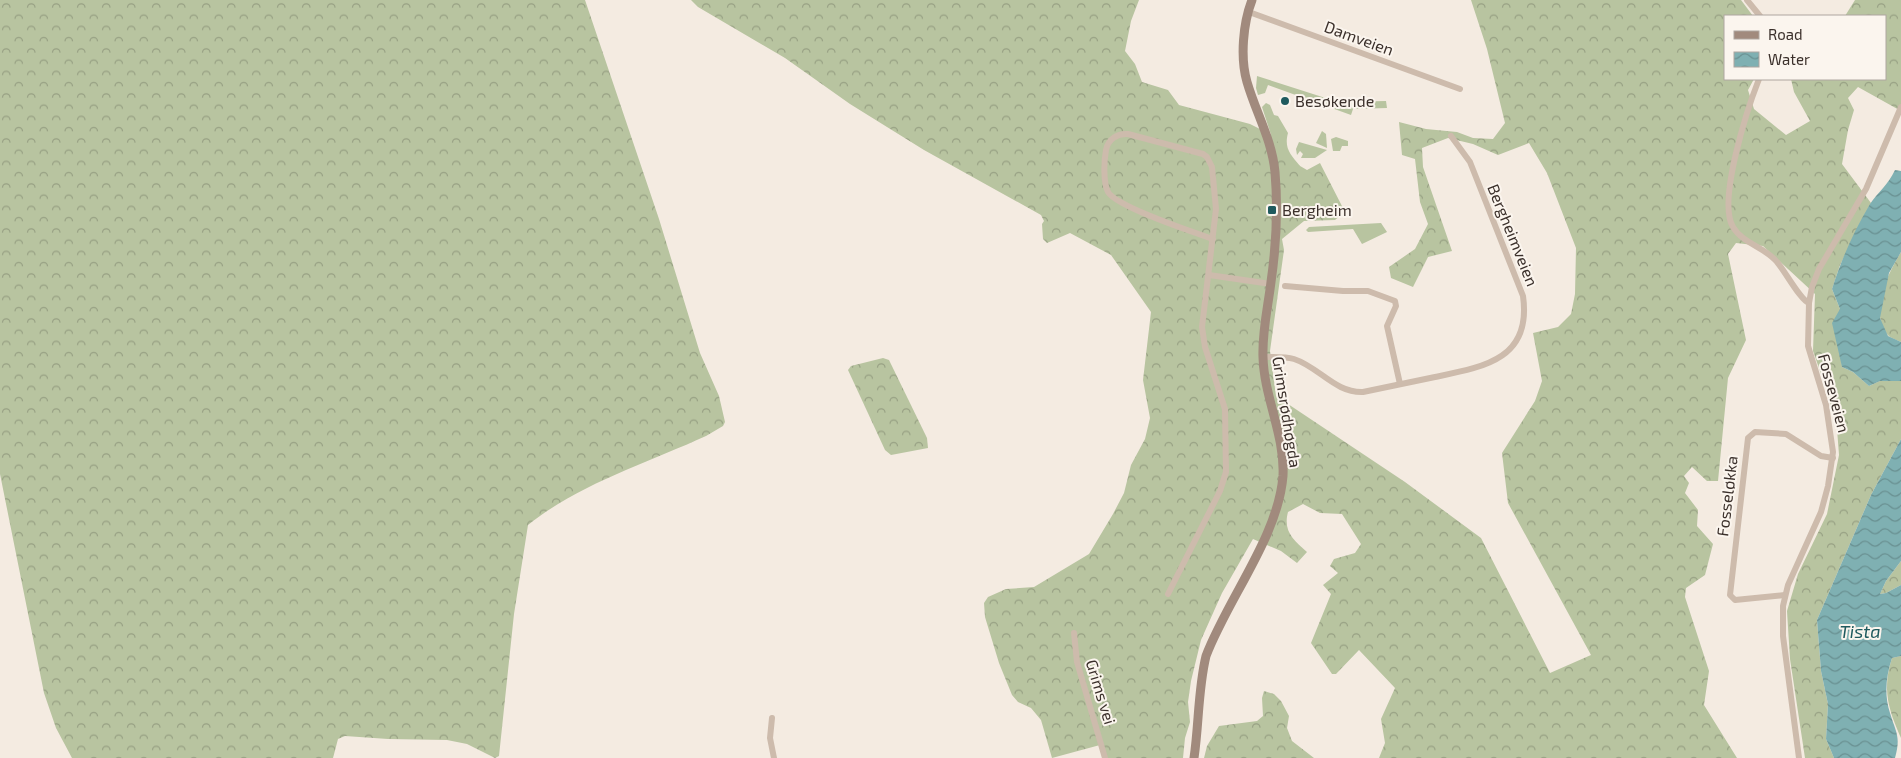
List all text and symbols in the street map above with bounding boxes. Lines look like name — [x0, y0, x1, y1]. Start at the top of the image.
legend — [1724, 15, 1886, 80]
street label: Damveien — [1322, 16, 1396, 59]
text: Road — [1768, 25, 1803, 43]
text: Water — [1768, 50, 1810, 68]
place label: Besøkende — [1295, 91, 1374, 110]
marker: Besøkende — [1279, 95, 1291, 107]
street label: Bergheimveien — [1484, 181, 1543, 289]
place label: Bergheim — [1282, 200, 1352, 219]
marker: Bergheim — [1266, 204, 1278, 216]
street label: Fosseveien — [1815, 351, 1854, 434]
street label: Grimsrødhøgda — [1269, 355, 1306, 469]
street label: Fosseløkka — [1712, 454, 1741, 537]
water label: Tista — [1840, 620, 1880, 642]
street label: Grims vei — [1083, 657, 1120, 727]

